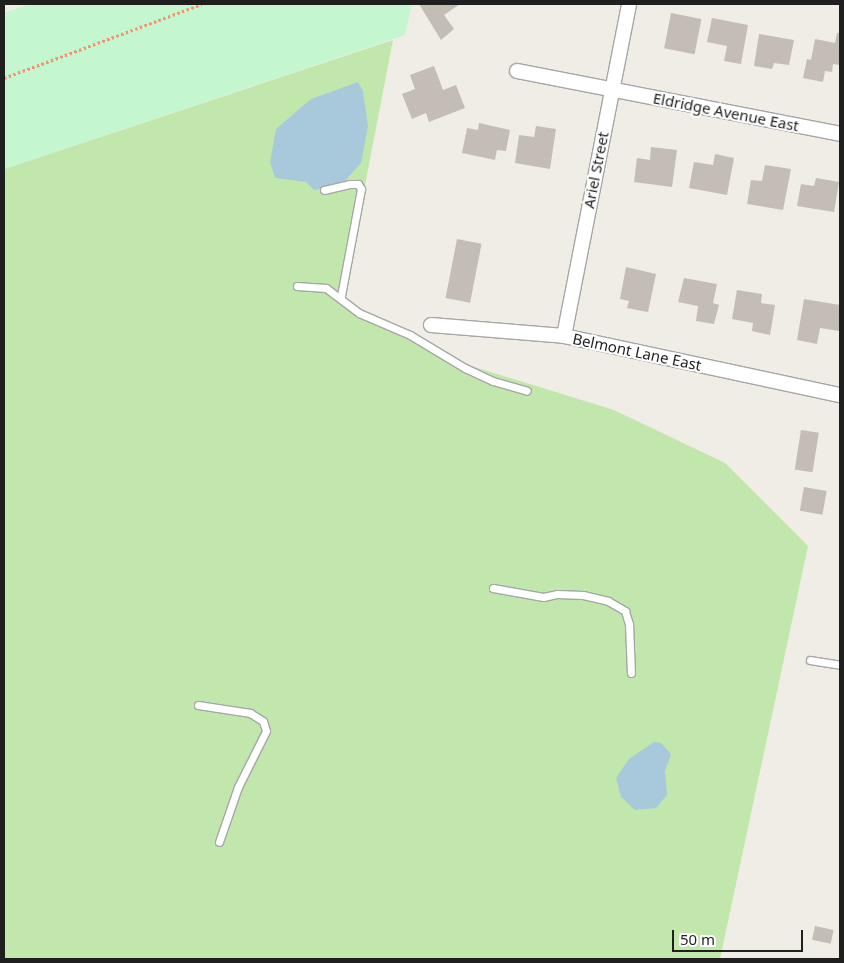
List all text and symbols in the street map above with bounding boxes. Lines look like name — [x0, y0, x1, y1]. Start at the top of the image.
street label: Eldridge Avenue East — [652, 89, 800, 135]
street label: Ariel Street — [580, 130, 612, 210]
street label: Belmont Lane East — [571, 330, 703, 374]
scale bar — [674, 920, 805, 952]
text: 50 m — [680, 929, 715, 949]

